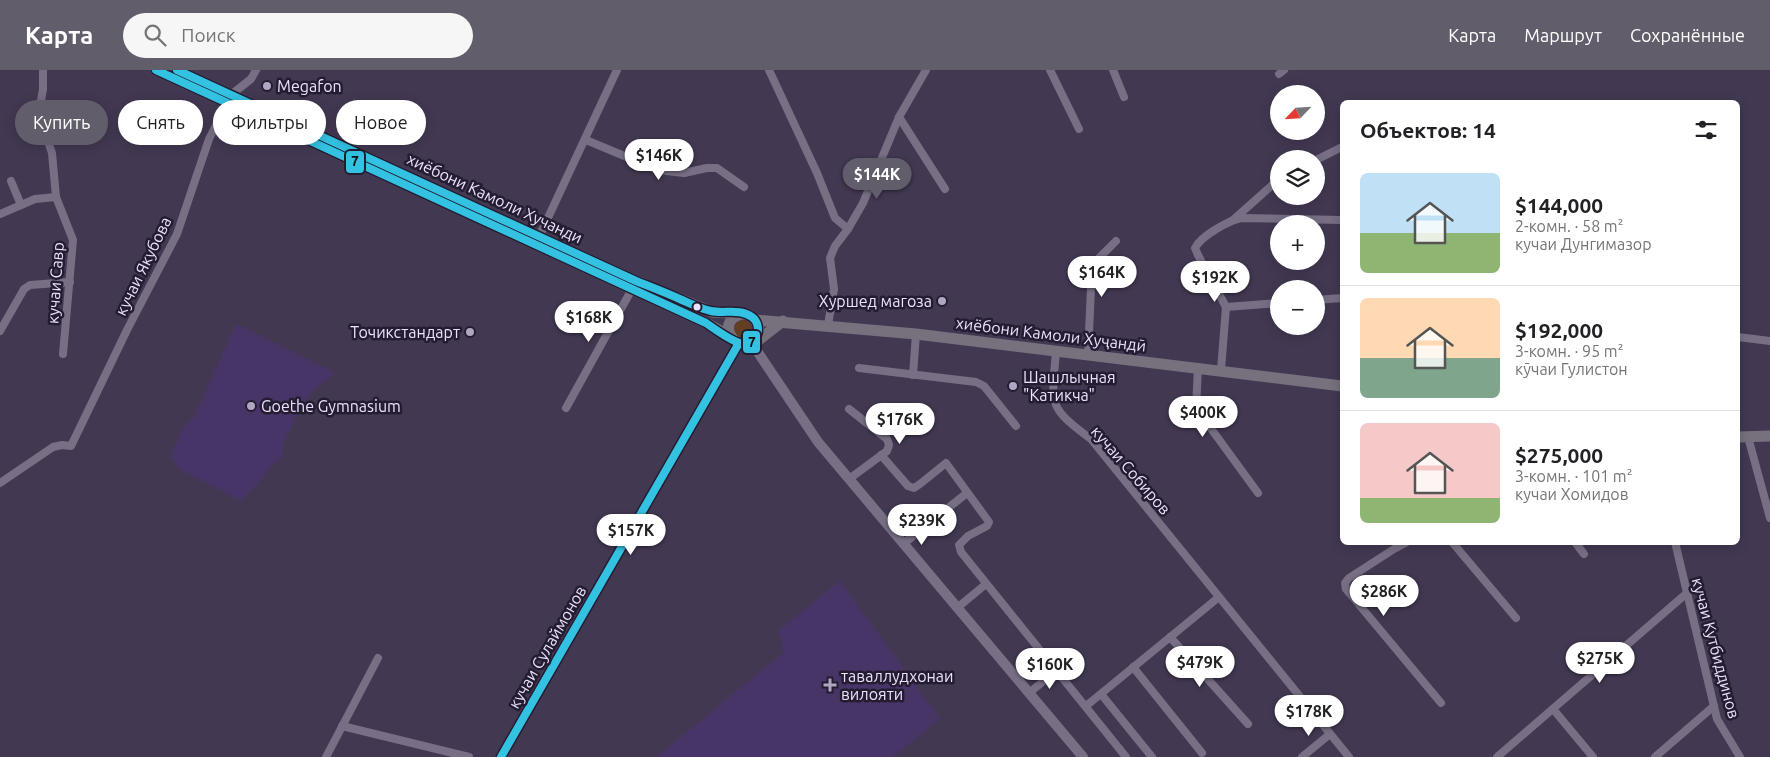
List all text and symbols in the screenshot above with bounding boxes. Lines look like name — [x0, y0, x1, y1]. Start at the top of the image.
search box — [123, 13, 473, 58]
icon: search — [141, 21, 169, 49]
text: Карта — [25, 22, 93, 49]
text: Поиск — [181, 24, 235, 46]
text: Карта — [1448, 25, 1496, 45]
text: Маршрут — [1524, 25, 1602, 45]
text: Сохранённые — [1630, 25, 1745, 45]
place label: Megafon — [277, 77, 342, 95]
marker: Megafon — [261, 80, 273, 92]
north arrow — [1270, 85, 1325, 140]
map controls — [1270, 85, 1325, 335]
chip: Купить — [15, 100, 108, 145]
chip: Снять — [118, 100, 203, 145]
chip: Фильтры — [213, 100, 326, 145]
chip: Новое — [336, 100, 426, 145]
icon: filters — [1692, 116, 1720, 144]
text: Объектов: 14 — [1360, 118, 1496, 142]
pin: $146K — [624, 138, 694, 181]
text: $146K — [636, 146, 682, 164]
street label: хиёбони Камоли Хучанди — [404, 149, 586, 247]
line badge: 7 — [345, 150, 365, 174]
button: layers — [1270, 150, 1325, 205]
text: 7 — [351, 153, 359, 169]
pin: $144K — [842, 158, 912, 200]
text: $144K — [854, 165, 900, 183]
icon: home — [1400, 193, 1460, 253]
text: $144,000 — [1515, 193, 1603, 217]
street label: кучаи Якубова — [111, 214, 175, 318]
button: + — [1270, 215, 1325, 270]
text: 2-комн. · 58 m² — [1515, 217, 1623, 235]
text: кучаи Дунгимазор — [1515, 235, 1652, 253]
street label: кучаи Савр — [43, 241, 67, 325]
pin: $164K — [1067, 256, 1137, 298]
pin: $192K — [1180, 260, 1250, 303]
text: $164K — [1079, 263, 1125, 281]
text: $192K — [1192, 268, 1238, 286]
button: − — [1270, 280, 1325, 335]
place label: Хуршед магоза — [819, 292, 932, 310]
marker: Хуршед магоза — [936, 295, 948, 307]
pin: $168K — [554, 300, 624, 343]
unlabelled marker — [692, 302, 702, 312]
text: $168K — [566, 308, 612, 326]
street label: хиёбони Камоли Хуҷандӣ — [955, 313, 1147, 355]
icon: home — [1400, 318, 1460, 378]
text: $192,000 — [1515, 318, 1603, 342]
place label: Точикстандарт — [350, 323, 460, 341]
marker: Точикстандарт — [464, 326, 476, 338]
line badge: 7 — [742, 330, 761, 354]
text: 7 — [748, 334, 756, 350]
text: 3-комн. · 95 m² — [1515, 342, 1623, 360]
text: кӯчаи Гулистон — [1515, 360, 1628, 378]
place label: Шашлычная "Катикча" — [1023, 368, 1116, 404]
marker: Шашлычная "Катикча" — [1007, 380, 1019, 392]
pin: $400K — [1168, 396, 1238, 438]
place label: Goethe Gymnasium — [261, 397, 401, 415]
marker: Goethe Gymnasium — [245, 400, 257, 412]
pin: $176K — [865, 402, 935, 445]
text: $400K — [1180, 403, 1226, 421]
text: $176K — [877, 410, 923, 428]
street label: кучаи Собиров — [1088, 422, 1174, 518]
icon: home — [1400, 443, 1460, 503]
text: $275,000 — [1515, 443, 1603, 467]
text: 3-комн. · 101 m² — [1515, 467, 1632, 485]
text: кучаи Хомидов — [1515, 485, 1628, 503]
pin: $239K — [887, 504, 957, 546]
text: $239K — [899, 511, 945, 529]
pin: $157K — [596, 514, 666, 556]
text: $157K — [608, 521, 654, 539]
pin: $286K — [1349, 574, 1419, 617]
street label: кучаи Кутбиддинов — [1689, 576, 1743, 720]
street label: кучаи Сулаймонов — [505, 582, 589, 712]
text: $286K — [1361, 582, 1407, 600]
pin: $275K — [1565, 642, 1635, 684]
pin: $479K — [1165, 646, 1235, 688]
pin: $160K — [1015, 648, 1085, 690]
text: $275K — [1577, 649, 1623, 667]
text: $479K — [1177, 653, 1223, 671]
text: $160K — [1027, 655, 1073, 673]
place label: таваллудхонаи вилояти — [841, 667, 954, 703]
marker: таваллудхонаи вилояти — [823, 678, 837, 692]
pin: $178K — [1274, 694, 1344, 737]
text: $178K — [1286, 702, 1332, 720]

